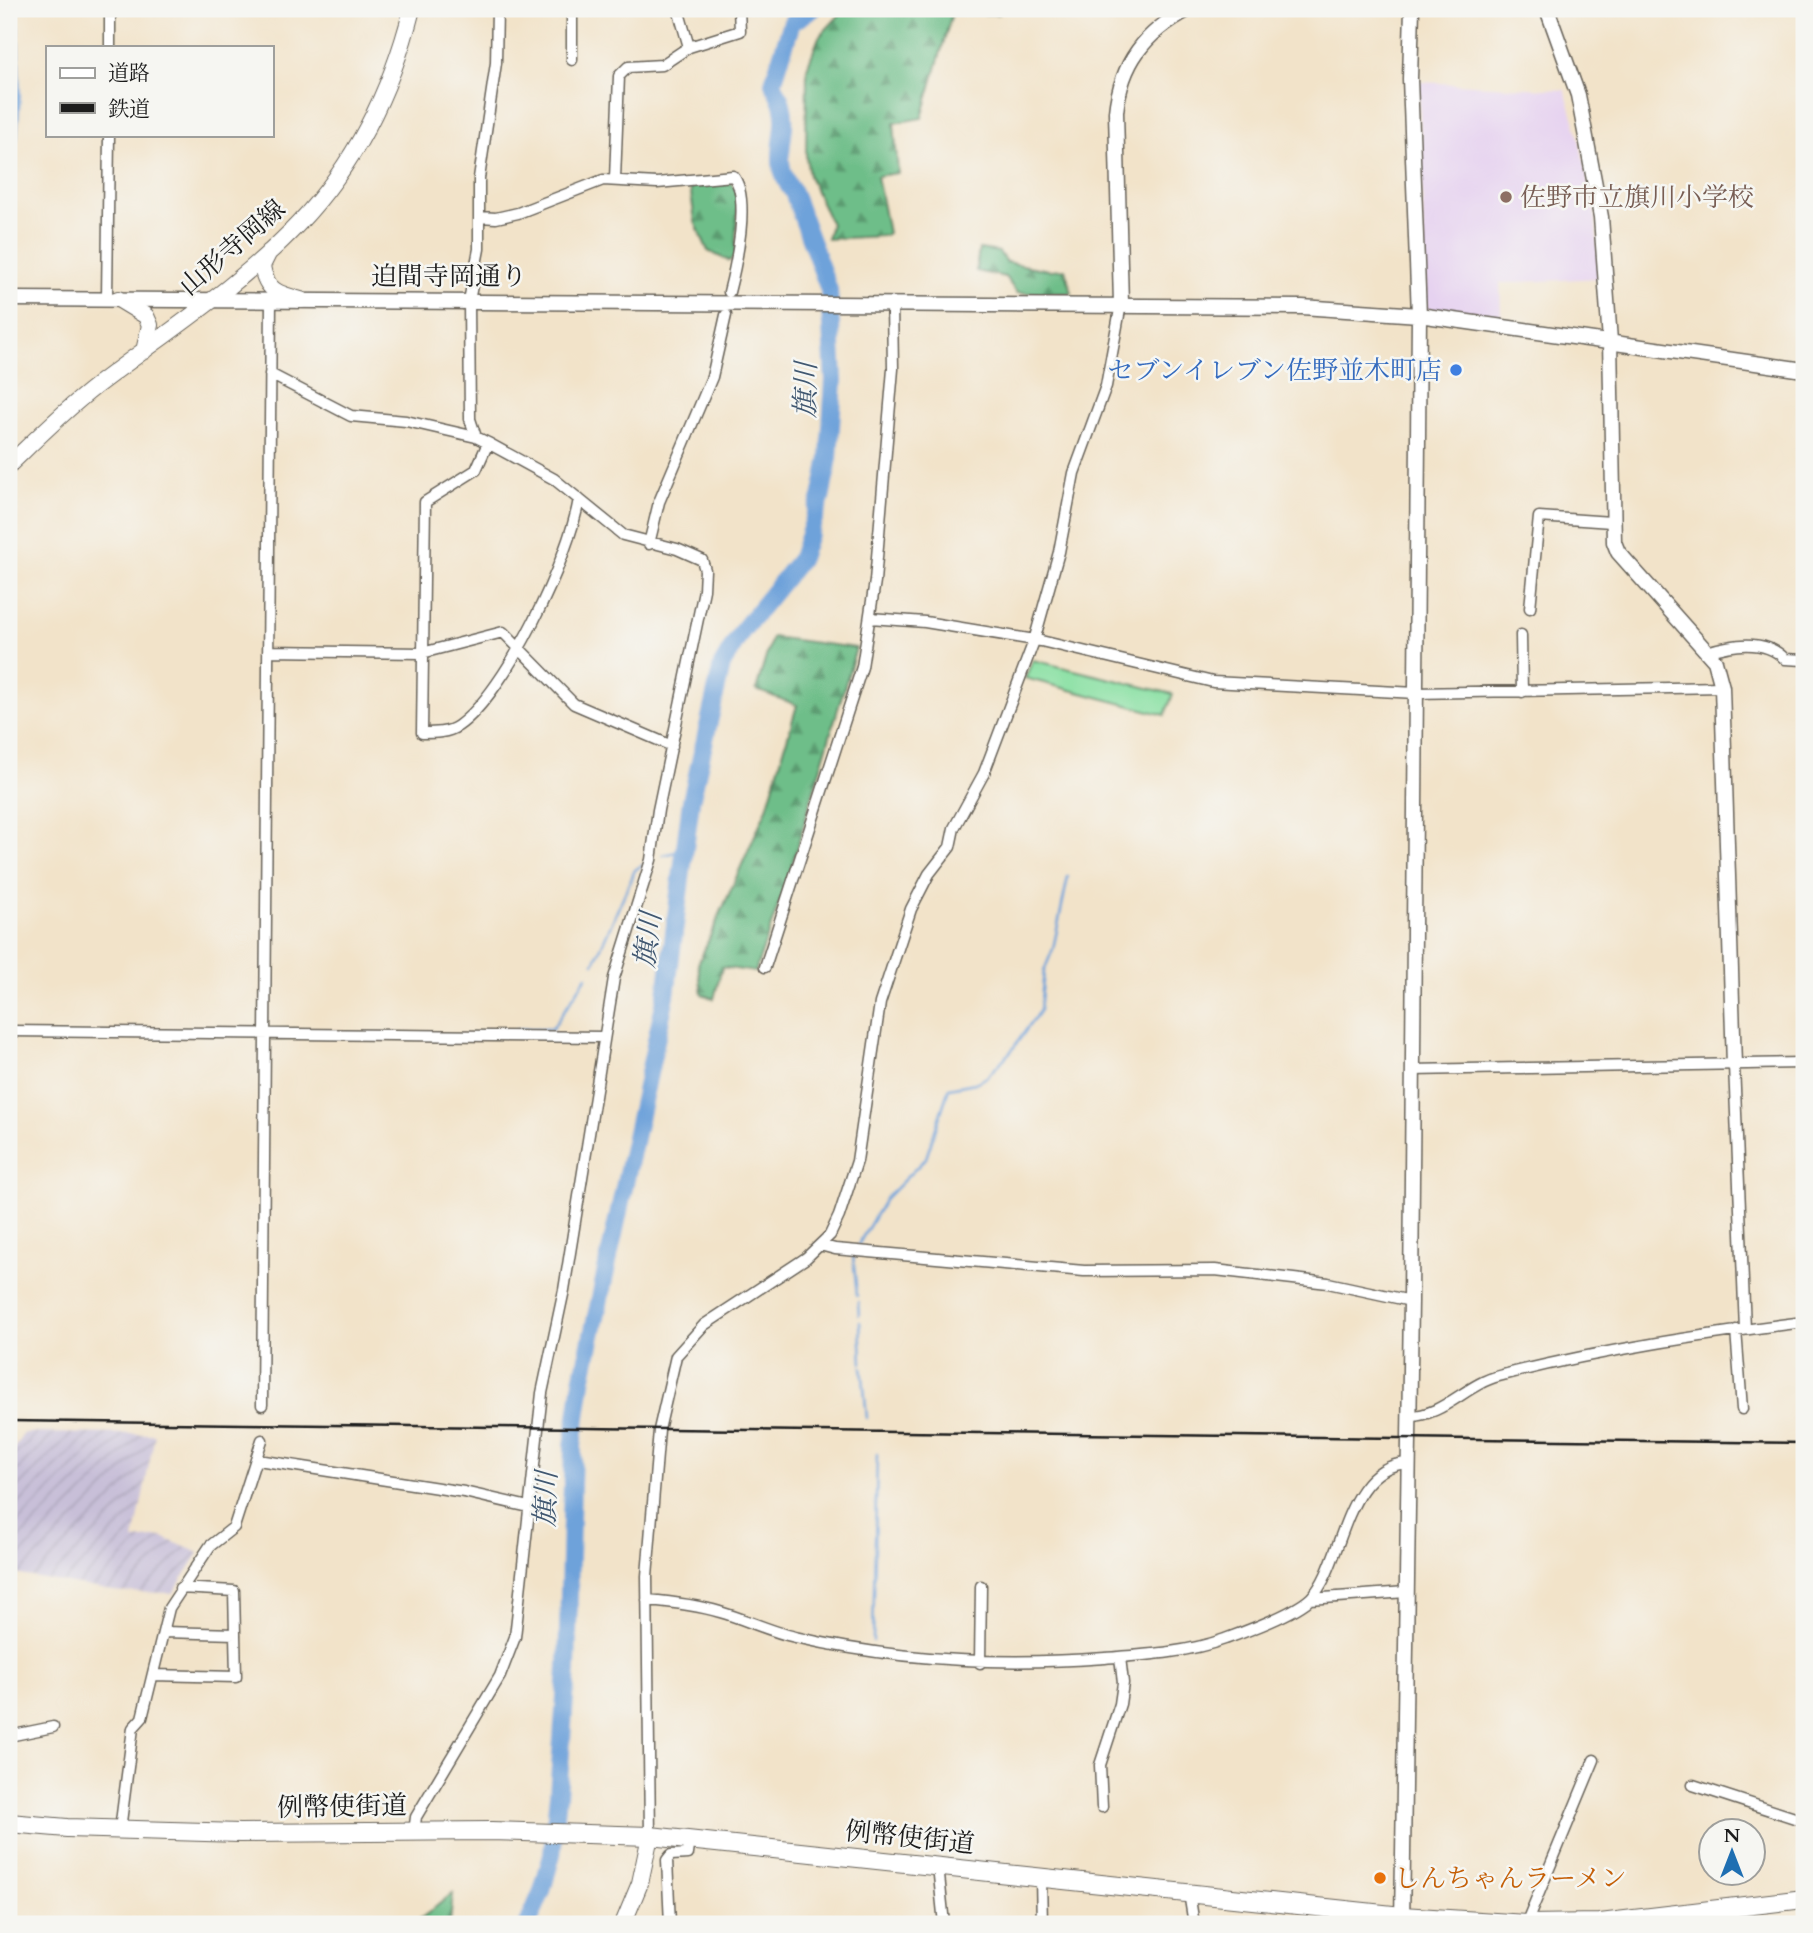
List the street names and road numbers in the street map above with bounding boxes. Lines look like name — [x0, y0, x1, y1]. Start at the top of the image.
street label: 山形寺岡線 — [172, 192, 293, 303]
street label: 迫間寺岡通り — [371, 259, 527, 294]
street label: 例幣使街道 — [277, 1788, 407, 1825]
street label: 例幣使街道 — [843, 1813, 976, 1862]

